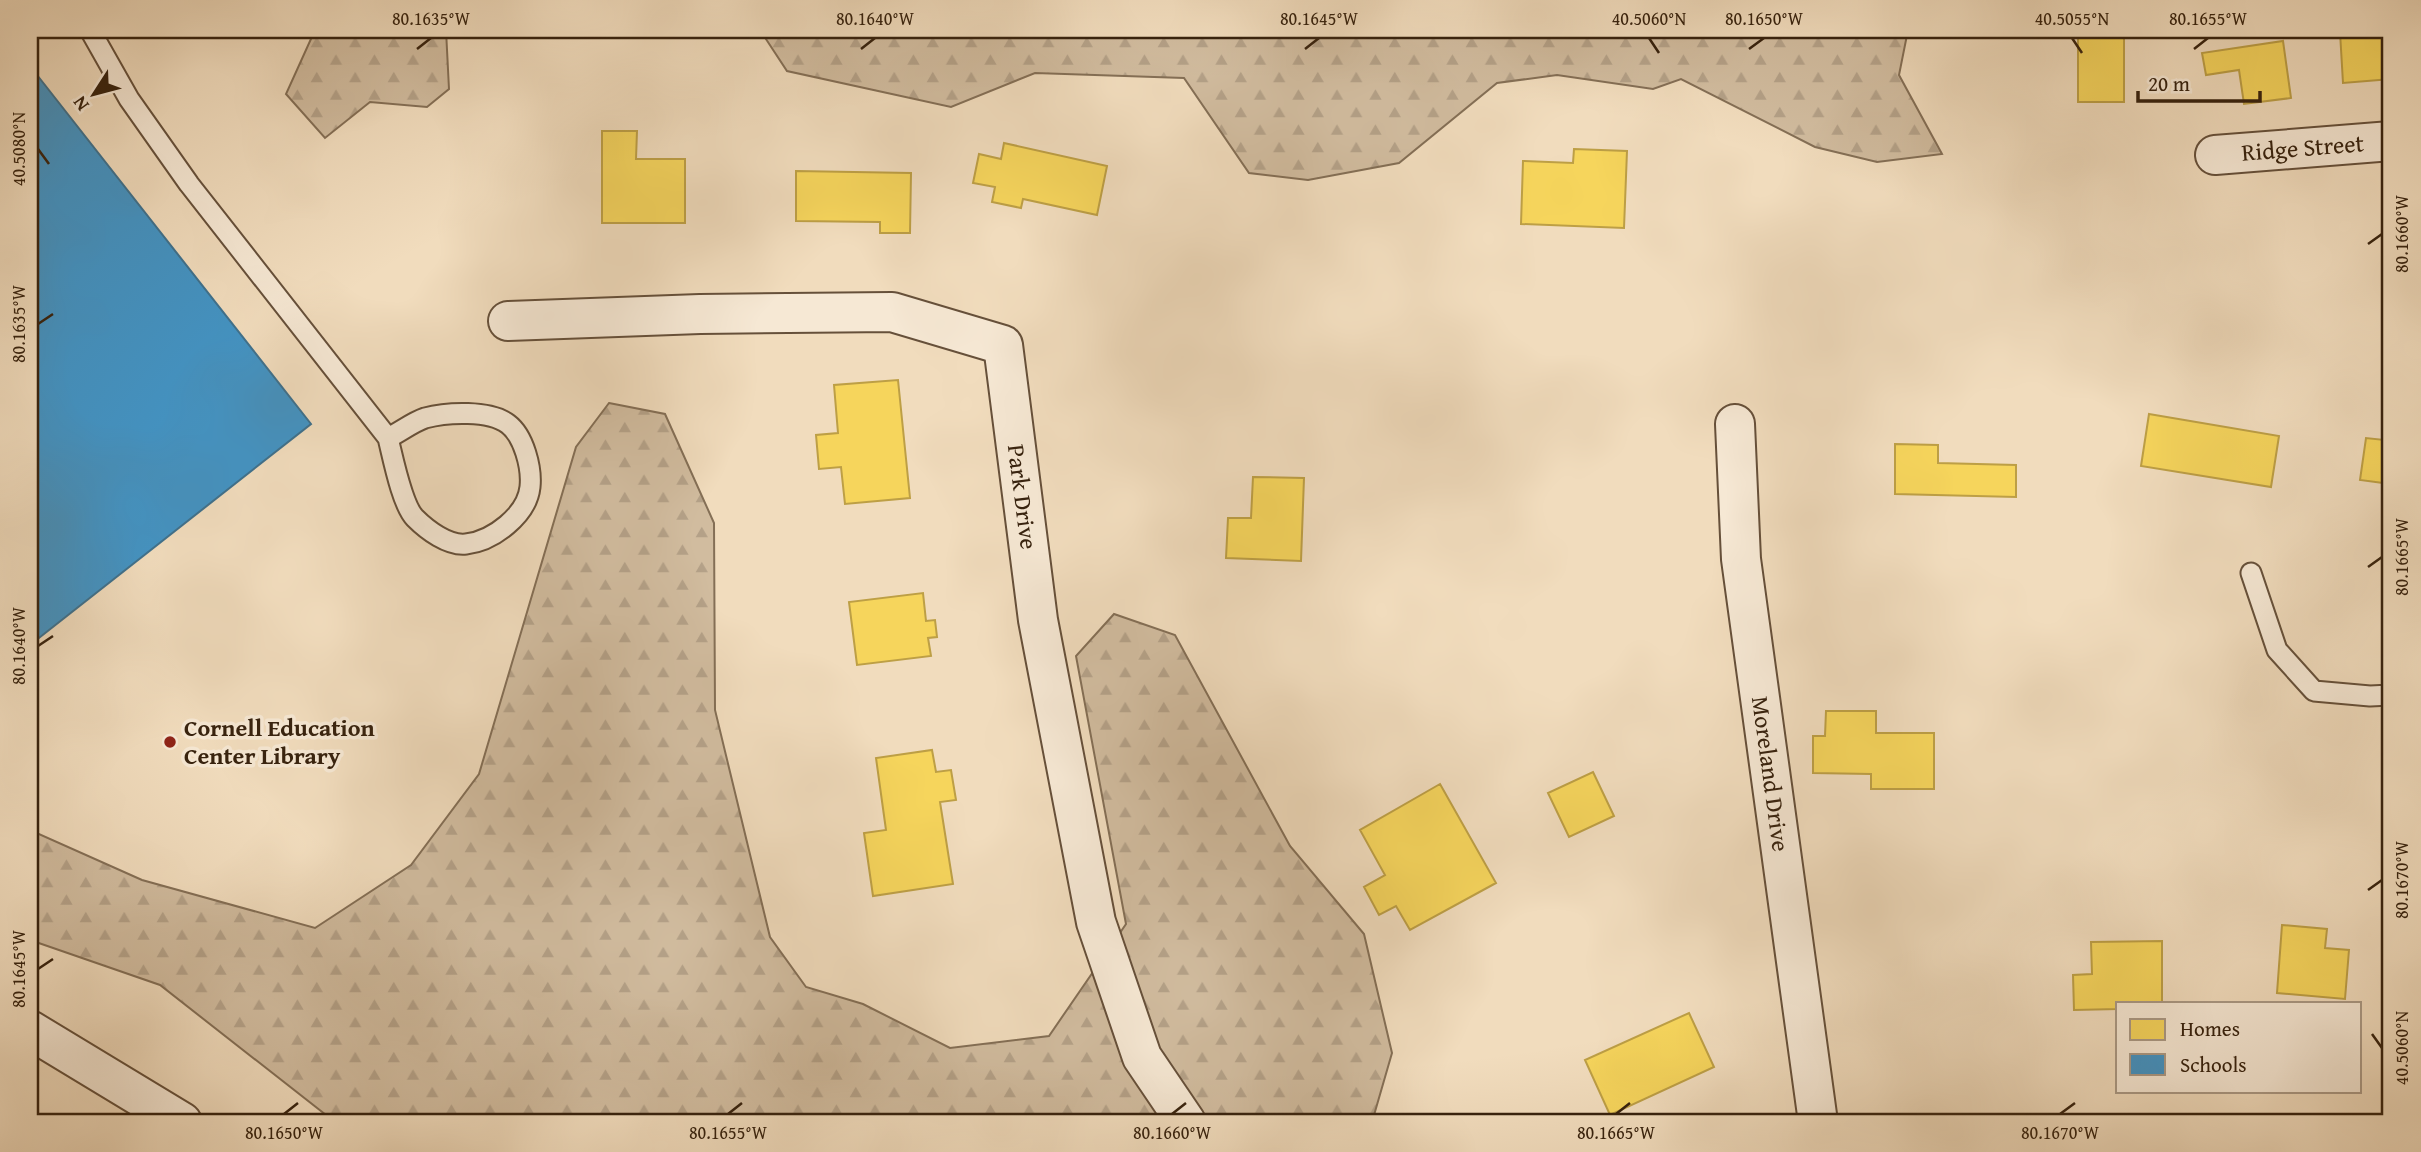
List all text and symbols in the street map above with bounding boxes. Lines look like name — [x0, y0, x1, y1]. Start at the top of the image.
text: 80.1635°W — [392, 5, 471, 32]
text: 80.1640°W — [836, 5, 915, 32]
text: 80.1645°W — [1280, 5, 1359, 32]
text: 40.5060°N — [1612, 5, 1687, 32]
text: 80.1650°W — [1725, 5, 1804, 32]
text: 40.5055°N — [2035, 5, 2110, 32]
text: 80.1655°W — [2169, 5, 2248, 32]
north arrow — [60, 60, 130, 130]
scale bar — [2138, 60, 2260, 104]
text: 20 m — [2148, 68, 2190, 99]
text: N — [65, 90, 95, 117]
text: 40.5080°N — [5, 111, 32, 186]
street label: Ridge Street — [2240, 125, 2366, 170]
text: 80.1660°W — [2388, 194, 2415, 273]
text: 80.1635°W — [5, 284, 32, 363]
street label: Park Drive — [999, 442, 1047, 551]
text: 80.1665°W — [2388, 517, 2415, 596]
text: 80.1640°W — [5, 606, 32, 685]
street label: Moreland Drive — [1743, 694, 1799, 854]
place label: Cornell Education Center Library — [184, 710, 375, 773]
marker: Cornell Education Center Library — [162, 734, 178, 750]
text: 80.1670°W — [2388, 840, 2415, 919]
text: 80.1645°W — [5, 929, 32, 1008]
legend — [2116, 1002, 2362, 1092]
text: 40.5060°N — [2388, 1010, 2415, 1085]
text: Homes — [2180, 1013, 2240, 1044]
text: Schools — [2180, 1049, 2247, 1080]
text: 80.1650°W — [245, 1119, 324, 1146]
text: 80.1655°W — [689, 1119, 768, 1146]
text: 80.1660°W — [1133, 1119, 1212, 1146]
text: 80.1665°W — [1577, 1119, 1656, 1146]
text: 80.1670°W — [2021, 1119, 2100, 1146]

